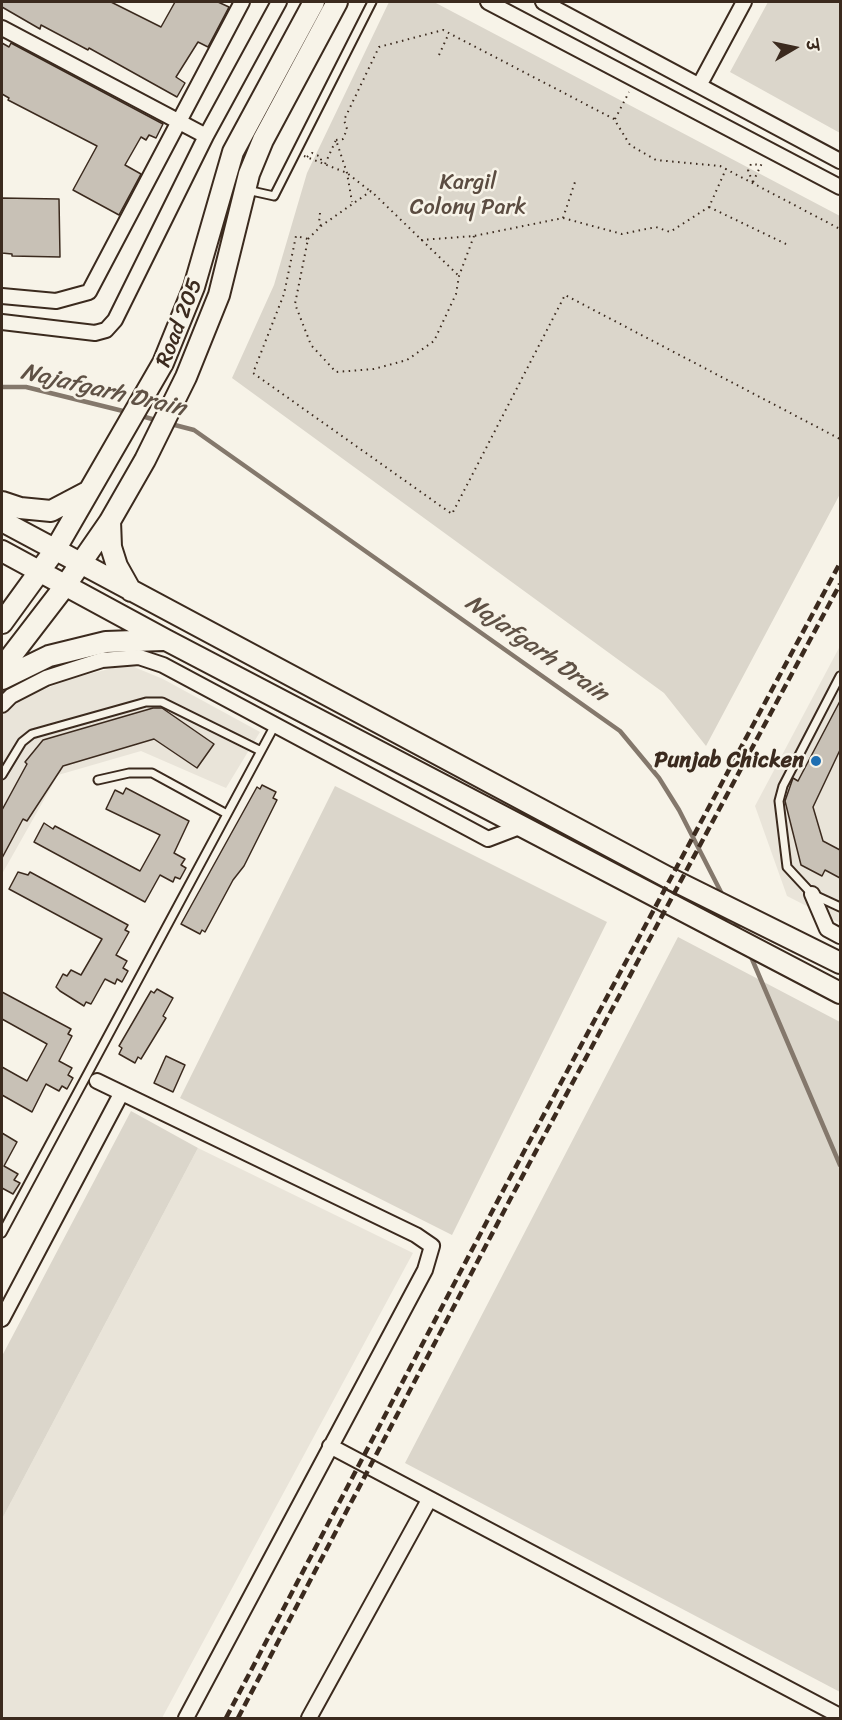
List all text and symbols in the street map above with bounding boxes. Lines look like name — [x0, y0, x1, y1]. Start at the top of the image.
north arrow — [764, 18, 824, 78]
text: उ — [797, 38, 827, 53]
park label: Kargil Colony Park — [410, 170, 526, 222]
street label: Road 205 — [151, 275, 209, 371]
water label: Najafgarh Drain — [18, 358, 188, 424]
water label: Najafgarh Drain — [459, 589, 613, 709]
place label: Punjab Chicken — [654, 748, 804, 774]
marker: Punjab Chicken — [809, 754, 823, 768]

